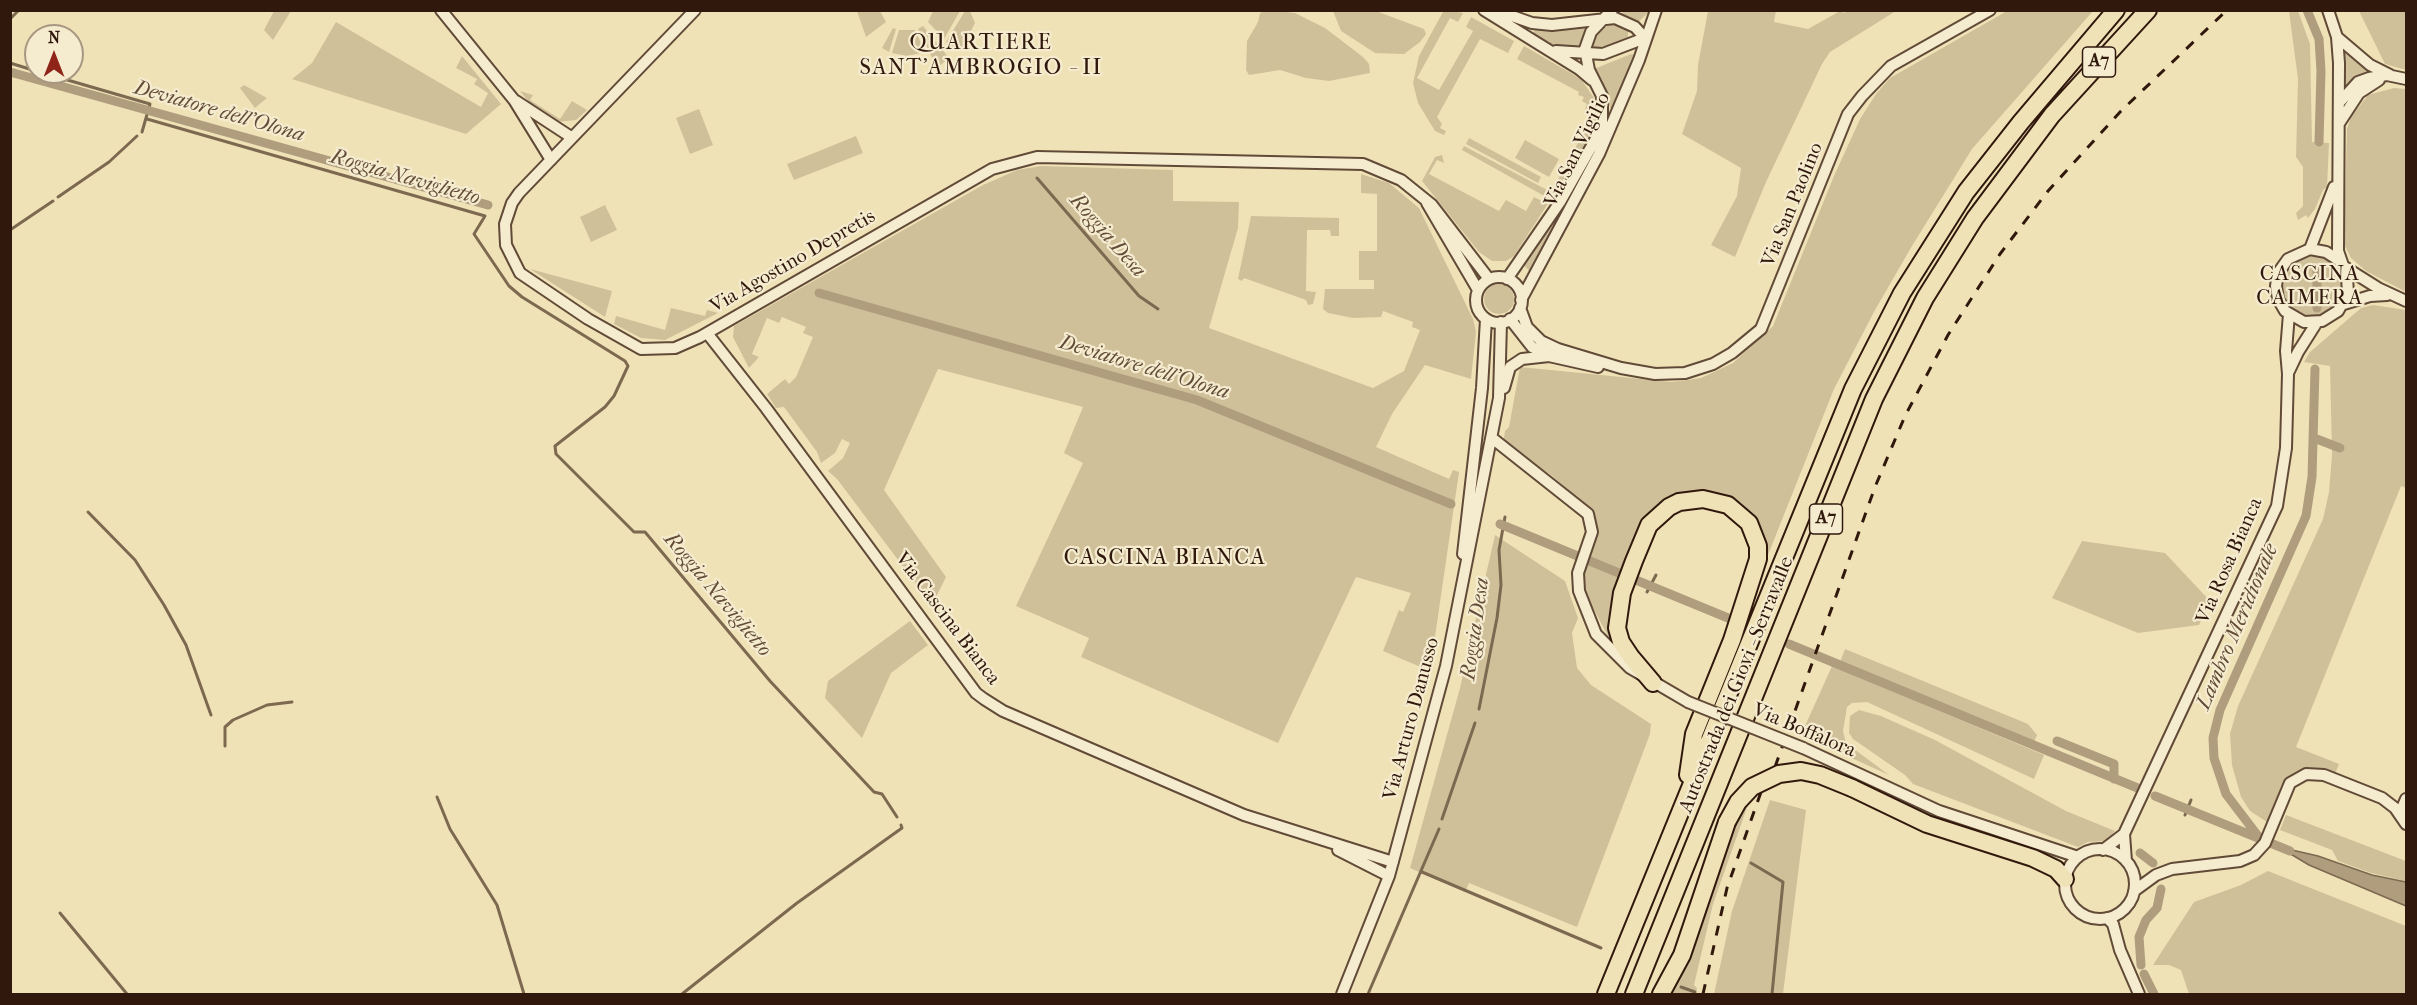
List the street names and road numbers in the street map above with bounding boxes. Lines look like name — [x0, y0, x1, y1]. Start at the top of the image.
road number: A7 — [2082, 47, 2116, 77]
street label: Via San Vigilio — [1540, 89, 1616, 211]
street label: Via San Paolino — [1757, 139, 1829, 271]
street label: Via Agostino Depretis — [706, 205, 880, 319]
street label: Via Rosa Bianca — [2191, 494, 2269, 628]
road number: A7 — [1810, 504, 1842, 534]
street label: Via Cascina Bianca — [889, 548, 1005, 690]
street label: Autostrada dei Giovi - Serravalle — [1674, 553, 1800, 817]
street label: Via Arturo Danusso — [1379, 635, 1445, 803]
street label: Via Boffalora — [1749, 699, 1859, 763]

